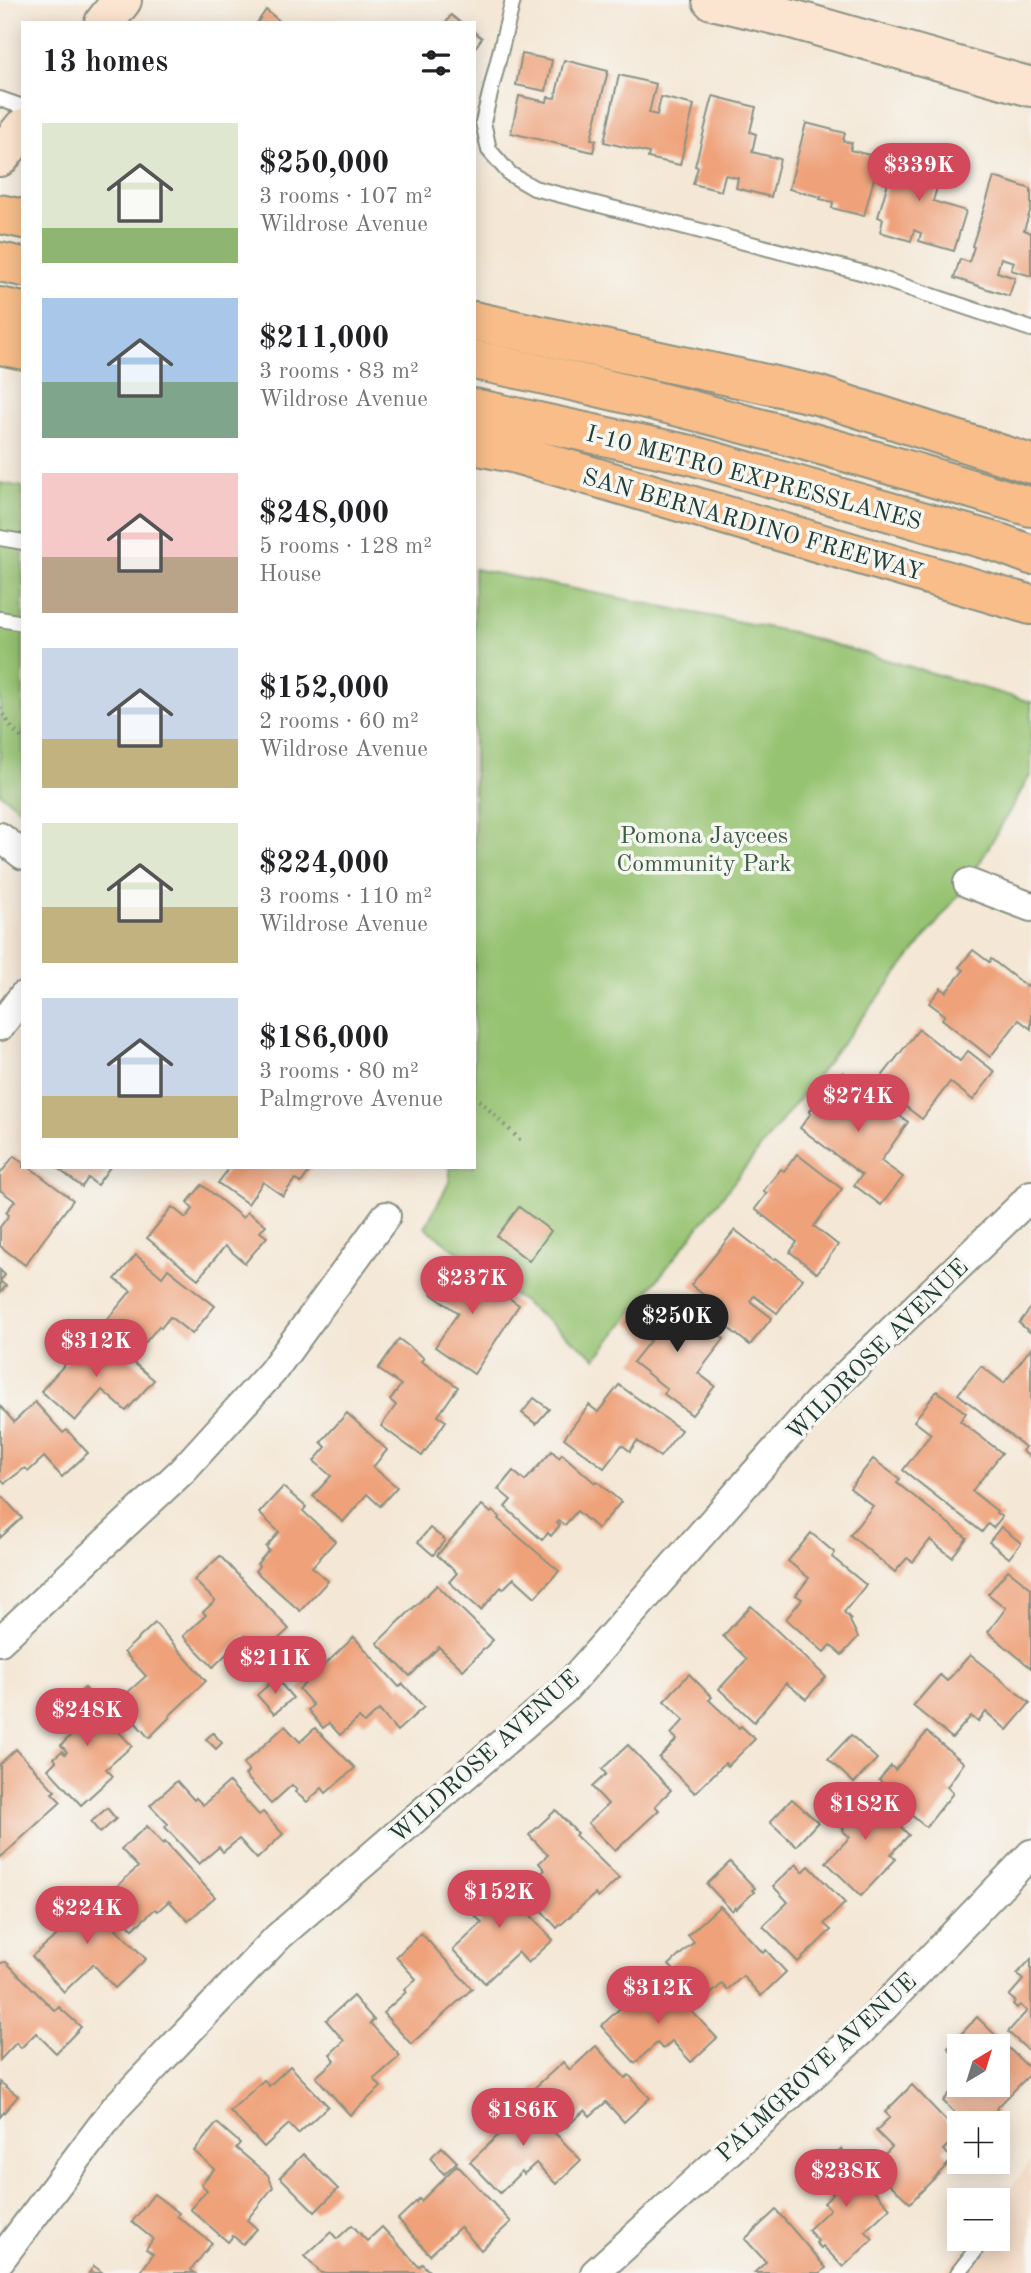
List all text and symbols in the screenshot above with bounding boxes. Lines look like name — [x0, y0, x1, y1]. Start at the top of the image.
icon: filters — [417, 44, 455, 82]
text: 13 homes — [42, 48, 168, 78]
pin: $339K — [870, 144, 968, 203]
text: $250,000 — [259, 149, 389, 179]
icon: home — [98, 151, 182, 235]
text: $339K — [883, 154, 955, 177]
text: 3 rooms · 107 m² — [259, 185, 432, 208]
text: Wildrose Avenue — [259, 213, 428, 236]
text: $211,000 — [259, 324, 389, 354]
icon: home — [98, 326, 182, 410]
text: 3 rooms · 83 m² — [259, 360, 419, 383]
text: Wildrose Avenue — [259, 388, 428, 411]
street label: I-10 METRO EXPRESSLANES — [583, 423, 924, 535]
street label: SAN BERNARDINO FREEWAY — [579, 466, 926, 586]
text: $248,000 — [259, 499, 389, 529]
icon: home — [98, 501, 182, 585]
text: 5 rooms · 128 m² — [259, 535, 432, 558]
text: House — [259, 563, 321, 586]
text: $152,000 — [259, 674, 389, 704]
icon: home — [98, 676, 182, 760]
text: 2 rooms · 60 m² — [259, 710, 419, 733]
text: Wildrose Avenue — [259, 738, 428, 761]
park label: Pomona Jaycees Community Park — [616, 825, 792, 877]
text: $224,000 — [259, 849, 389, 879]
icon: home — [98, 851, 182, 935]
text: 3 rooms · 110 m² — [259, 885, 432, 908]
text: Wildrose Avenue — [259, 913, 428, 936]
text: $186,000 — [259, 1024, 389, 1054]
icon: home — [98, 1026, 182, 1110]
text: 3 rooms · 80 m² — [259, 1060, 419, 1083]
pin: $274K — [809, 1074, 907, 1134]
text: $274K — [822, 1085, 894, 1108]
text: Palmgrove Avenue — [259, 1088, 443, 1111]
street label: WILDROSE AVENUE — [783, 1255, 974, 1446]
pin: $237K — [423, 1256, 521, 1316]
text: $237K — [436, 1267, 508, 1290]
pin: $250K — [628, 1294, 726, 1354]
text: $250K — [641, 1305, 713, 1328]
pin: $312K — [47, 1320, 145, 1379]
text: $312K — [60, 1330, 132, 1353]
pin: $211K — [226, 1636, 324, 1696]
text: $211K — [239, 1647, 311, 1670]
street label: WILDROSE AVENUE — [386, 1667, 585, 1848]
pin: $248K — [38, 1688, 136, 1748]
text: $248K — [51, 1699, 123, 1722]
pin: $182K — [816, 1783, 914, 1842]
text: $182K — [829, 1793, 901, 1816]
pin: $152K — [450, 1870, 548, 1930]
text: $152K — [463, 1881, 535, 1904]
pin: $224K — [38, 1886, 136, 1946]
text: $224K — [51, 1897, 123, 1920]
pin: $312K — [609, 1966, 707, 2026]
street label: PALMGROVE AVENUE — [713, 1970, 922, 2167]
text: $312K — [622, 1977, 694, 2000]
north arrow — [947, 2034, 1010, 2096]
map controls — [947, 2034, 1010, 2251]
pin: $186K — [474, 2088, 572, 2148]
text: $186K — [487, 2099, 559, 2122]
button: + — [947, 2111, 1010, 2174]
pin: $238K — [797, 2150, 895, 2209]
text: $238K — [810, 2160, 882, 2183]
button: − — [947, 2188, 1010, 2251]

